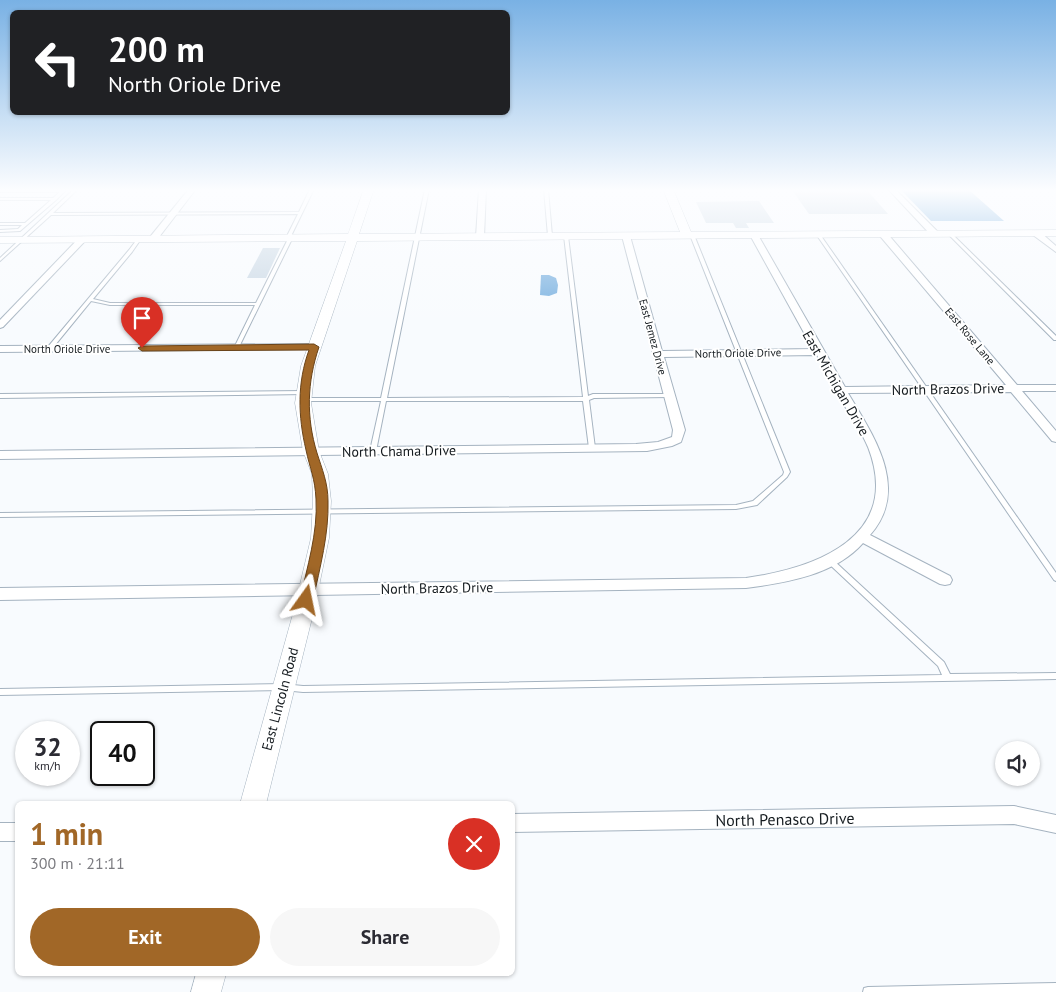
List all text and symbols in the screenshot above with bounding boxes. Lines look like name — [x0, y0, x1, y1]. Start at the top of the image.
text: 200 m — [108, 26, 205, 72]
icon: left — [25, 30, 90, 95]
text: North Oriole Drive — [108, 70, 281, 98]
pin — [121, 297, 163, 348]
street label: East Jemez Drive — [636, 298, 670, 377]
icon: arrive — [128, 304, 156, 332]
street label: East Rose Lane — [942, 305, 998, 368]
street label: East Michigan Drive — [799, 327, 873, 439]
street label: North Oriole Drive — [24, 342, 111, 356]
street label: North Oriole Drive — [695, 345, 782, 361]
street label: North Brazos Drive — [892, 379, 1004, 399]
street label: North Chama Drive — [342, 441, 456, 461]
position arrow — [279, 573, 331, 625]
street label: North Brazos Drive — [381, 578, 493, 598]
street label: East Lincoln Road — [258, 645, 302, 753]
speed limit sign: 40 — [90, 721, 155, 786]
text: 32 — [33, 731, 62, 763]
map controls — [995, 741, 1040, 786]
button: sound — [995, 741, 1040, 786]
text: km/h — [34, 758, 61, 773]
street label: North Penasco Drive — [715, 808, 855, 830]
text: 1 min — [30, 814, 103, 853]
button: close — [448, 818, 500, 870]
text: 300 m · 21:11 — [30, 853, 125, 873]
button: Exit — [30, 908, 260, 966]
button: Share — [270, 908, 500, 966]

